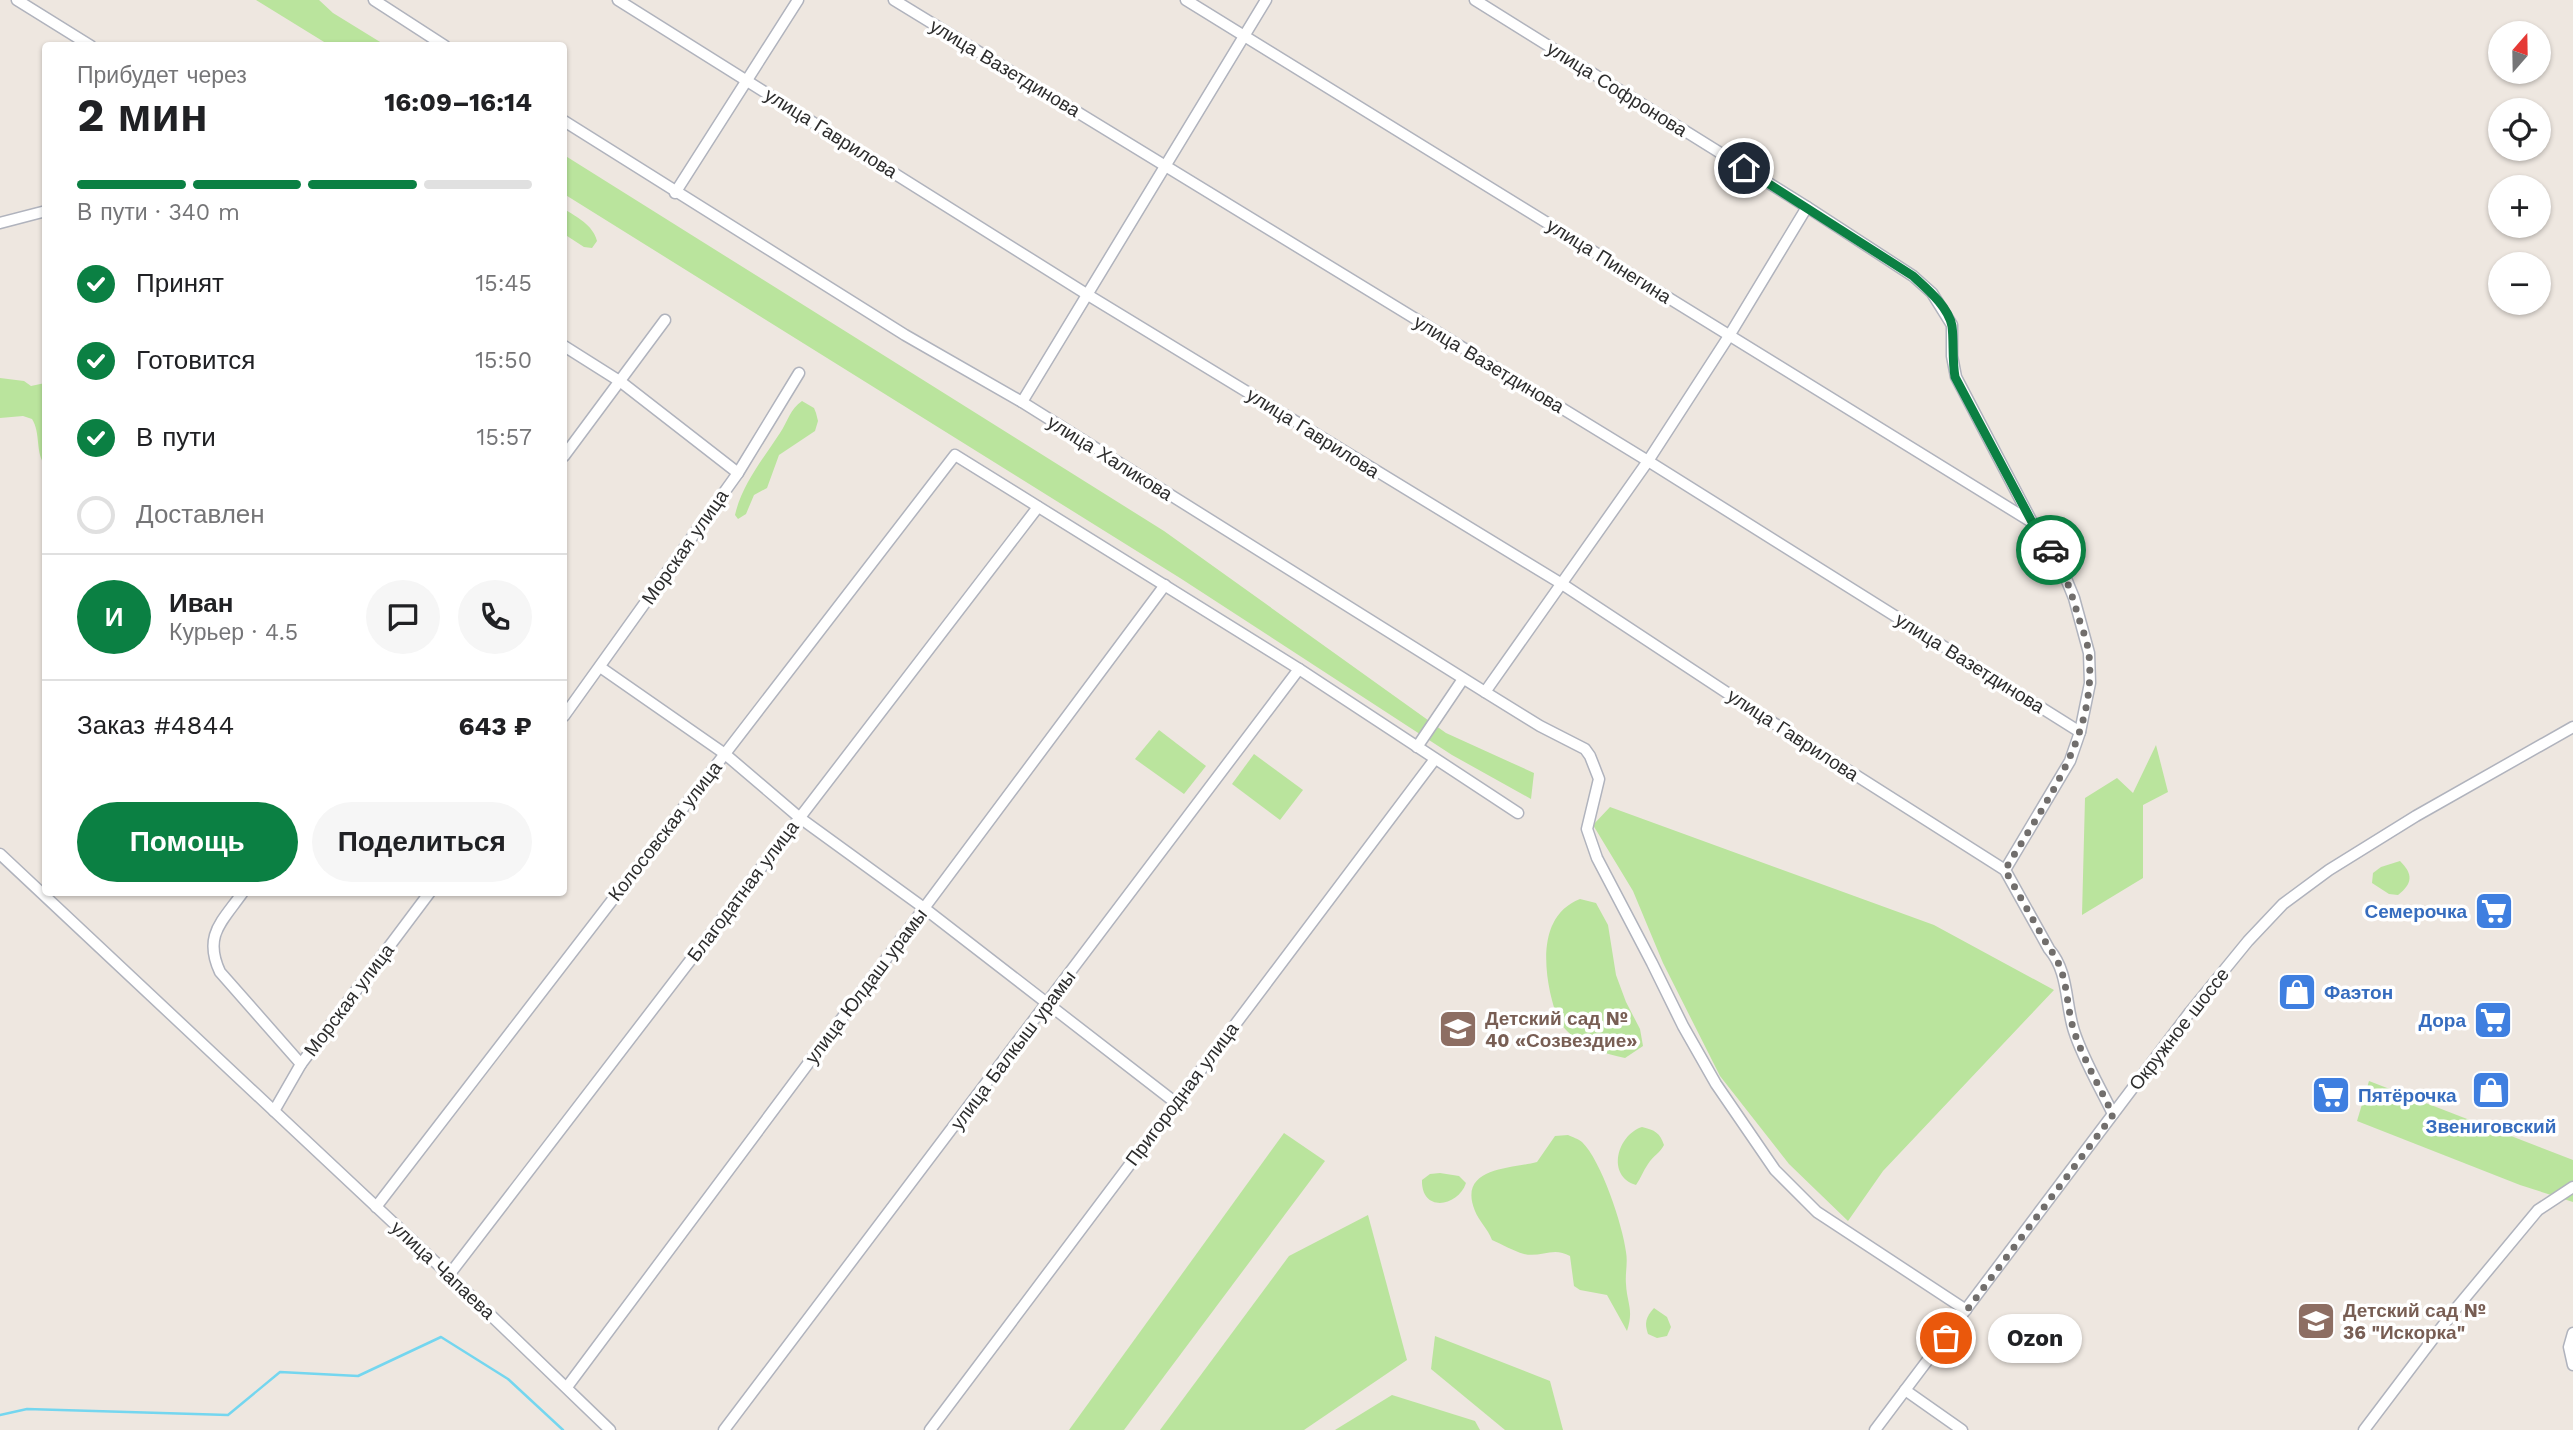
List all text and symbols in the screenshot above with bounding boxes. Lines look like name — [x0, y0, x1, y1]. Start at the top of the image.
street label: улица Вазетдинова — [926, 14, 1085, 122]
north arrow — [2488, 21, 2552, 84]
map controls — [2488, 21, 2551, 315]
street label: улица Софронова — [1543, 37, 1692, 142]
text: Прибудет через — [77, 62, 247, 89]
street label: улица Гаврилова — [760, 83, 902, 183]
text: 16:09–16:14 — [384, 87, 532, 117]
text: 2 мин — [77, 88, 208, 142]
button: locate — [2488, 98, 2551, 161]
pin — [1714, 138, 1774, 198]
icon: home — [1725, 149, 1763, 187]
button: + — [2488, 175, 2551, 238]
text: В пути · 340 m — [77, 199, 240, 226]
street label: улица Пинегина — [1542, 213, 1676, 309]
button: − — [2488, 252, 2551, 315]
icon: check — [77, 265, 115, 303]
text: Принят — [136, 268, 224, 298]
text: 15:45 — [475, 270, 532, 297]
street label: улица Вазетдинова — [1410, 310, 1569, 418]
icon: check — [77, 342, 115, 380]
text: Готовится — [136, 345, 255, 375]
text: 15:50 — [475, 347, 532, 374]
street label: улица Гаврилова — [1242, 383, 1384, 483]
street label: улица Халикова — [1043, 410, 1177, 506]
icon: check — [77, 419, 115, 457]
text: В пути — [136, 422, 216, 452]
text: 15:57 — [477, 424, 532, 451]
street label: Морская улица — [637, 485, 733, 609]
text: Доставлен — [136, 499, 265, 529]
courier — [2016, 515, 2086, 585]
icon: car — [2032, 531, 2070, 569]
button: chat — [366, 580, 440, 654]
button: phone — [458, 580, 532, 654]
text: Иван — [169, 588, 234, 618]
text: И — [105, 602, 123, 632]
street label: улица Вазетдинова — [1891, 608, 2049, 718]
text: Курьер · 4.5 — [169, 619, 298, 646]
street label: улица Гаврилова — [1723, 684, 1863, 786]
text: Заказ #4844 — [77, 710, 234, 740]
text: 643 ₽ — [458, 711, 532, 741]
street label: Колосовская улица — [603, 756, 727, 905]
button: Помощь — [77, 802, 298, 882]
button: Поделиться — [312, 802, 532, 882]
street label: Благодатная улица — [682, 816, 804, 966]
supermarket icon: Семерочка — [2473, 890, 2515, 932]
place label: Семерочка — [2364, 900, 2467, 923]
street label: улица Юлдаш урамы — [800, 904, 932, 1068]
street label: Морская улица — [299, 939, 399, 1061]
street label: Окружное шоссе — [2124, 963, 2234, 1095]
street label: улица Балкыш урамы — [946, 966, 1080, 1134]
shop icon: Фаэтон — [2276, 971, 2318, 1013]
place label: Фаэтон — [2324, 981, 2393, 1004]
supermarket icon: Дора — [2472, 999, 2514, 1041]
place label: Детский сад № 40 «Созвездие» — [1485, 1007, 1637, 1052]
school or university icon: Детский сад № 40 «Созвездие» — [1437, 1008, 1479, 1050]
place label: Дора — [2418, 1009, 2466, 1032]
street label: Пригородная улица — [1121, 1017, 1244, 1170]
shop icon: Звениговский — [2470, 1069, 2512, 1111]
supermarket icon: Пятёрочка — [2310, 1074, 2352, 1116]
place label: Пятёрочка — [2358, 1084, 2457, 1107]
place label: Звениговский — [2426, 1115, 2556, 1138]
street label: улица Чапаева — [386, 1216, 500, 1324]
place label: Детский сад № 36 "Искорка" — [2343, 1299, 2486, 1344]
school or university icon: Детский сад № 36 "Искорка" — [2295, 1300, 2337, 1342]
pin — [1916, 1308, 1976, 1368]
callout: Ozon — [1988, 1314, 2082, 1362]
icon: bag — [1927, 1319, 1965, 1357]
text: Ozon — [2007, 1325, 2063, 1352]

